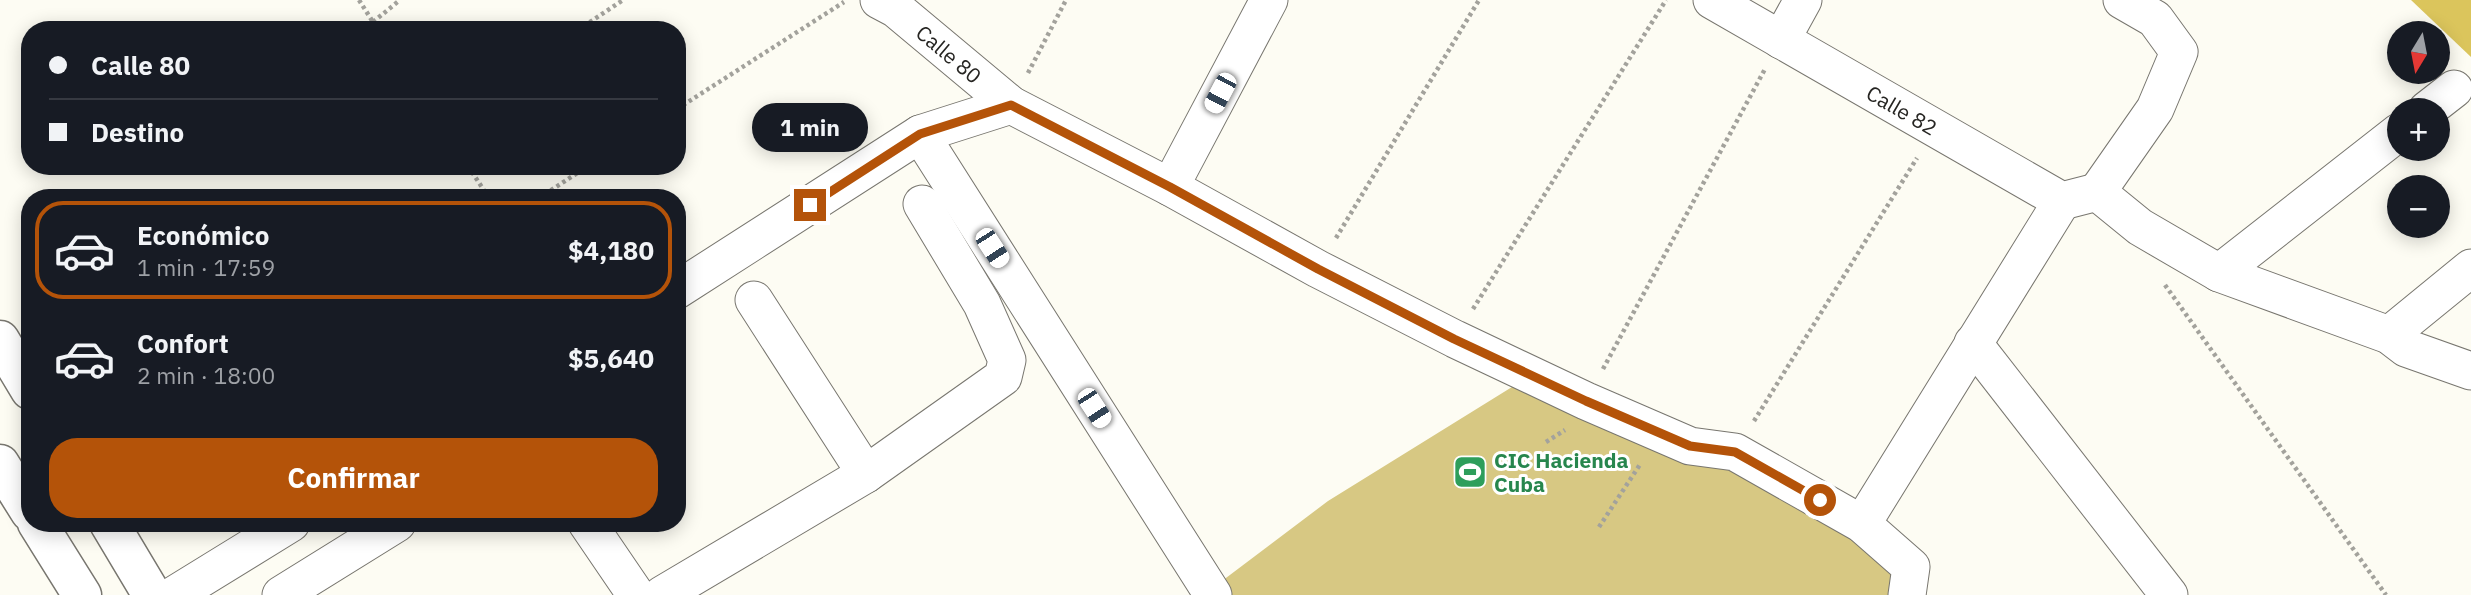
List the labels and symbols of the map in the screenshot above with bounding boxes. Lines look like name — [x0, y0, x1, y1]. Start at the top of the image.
street label: Calle 80 — [910, 18, 988, 90]
north arrow — [2387, 21, 2450, 84]
car — [1201, 70, 1240, 116]
street label: Calle 82 — [1862, 79, 1942, 141]
callout: 1 min — [752, 104, 868, 152]
route end — [794, 189, 826, 221]
car — [972, 225, 1013, 271]
car — [1074, 385, 1115, 431]
place label: CIC Hacienda Cuba — [1494, 446, 1628, 498]
sports icon: CIC Hacienda Cuba — [1451, 453, 1489, 491]
route start — [1804, 484, 1836, 516]

